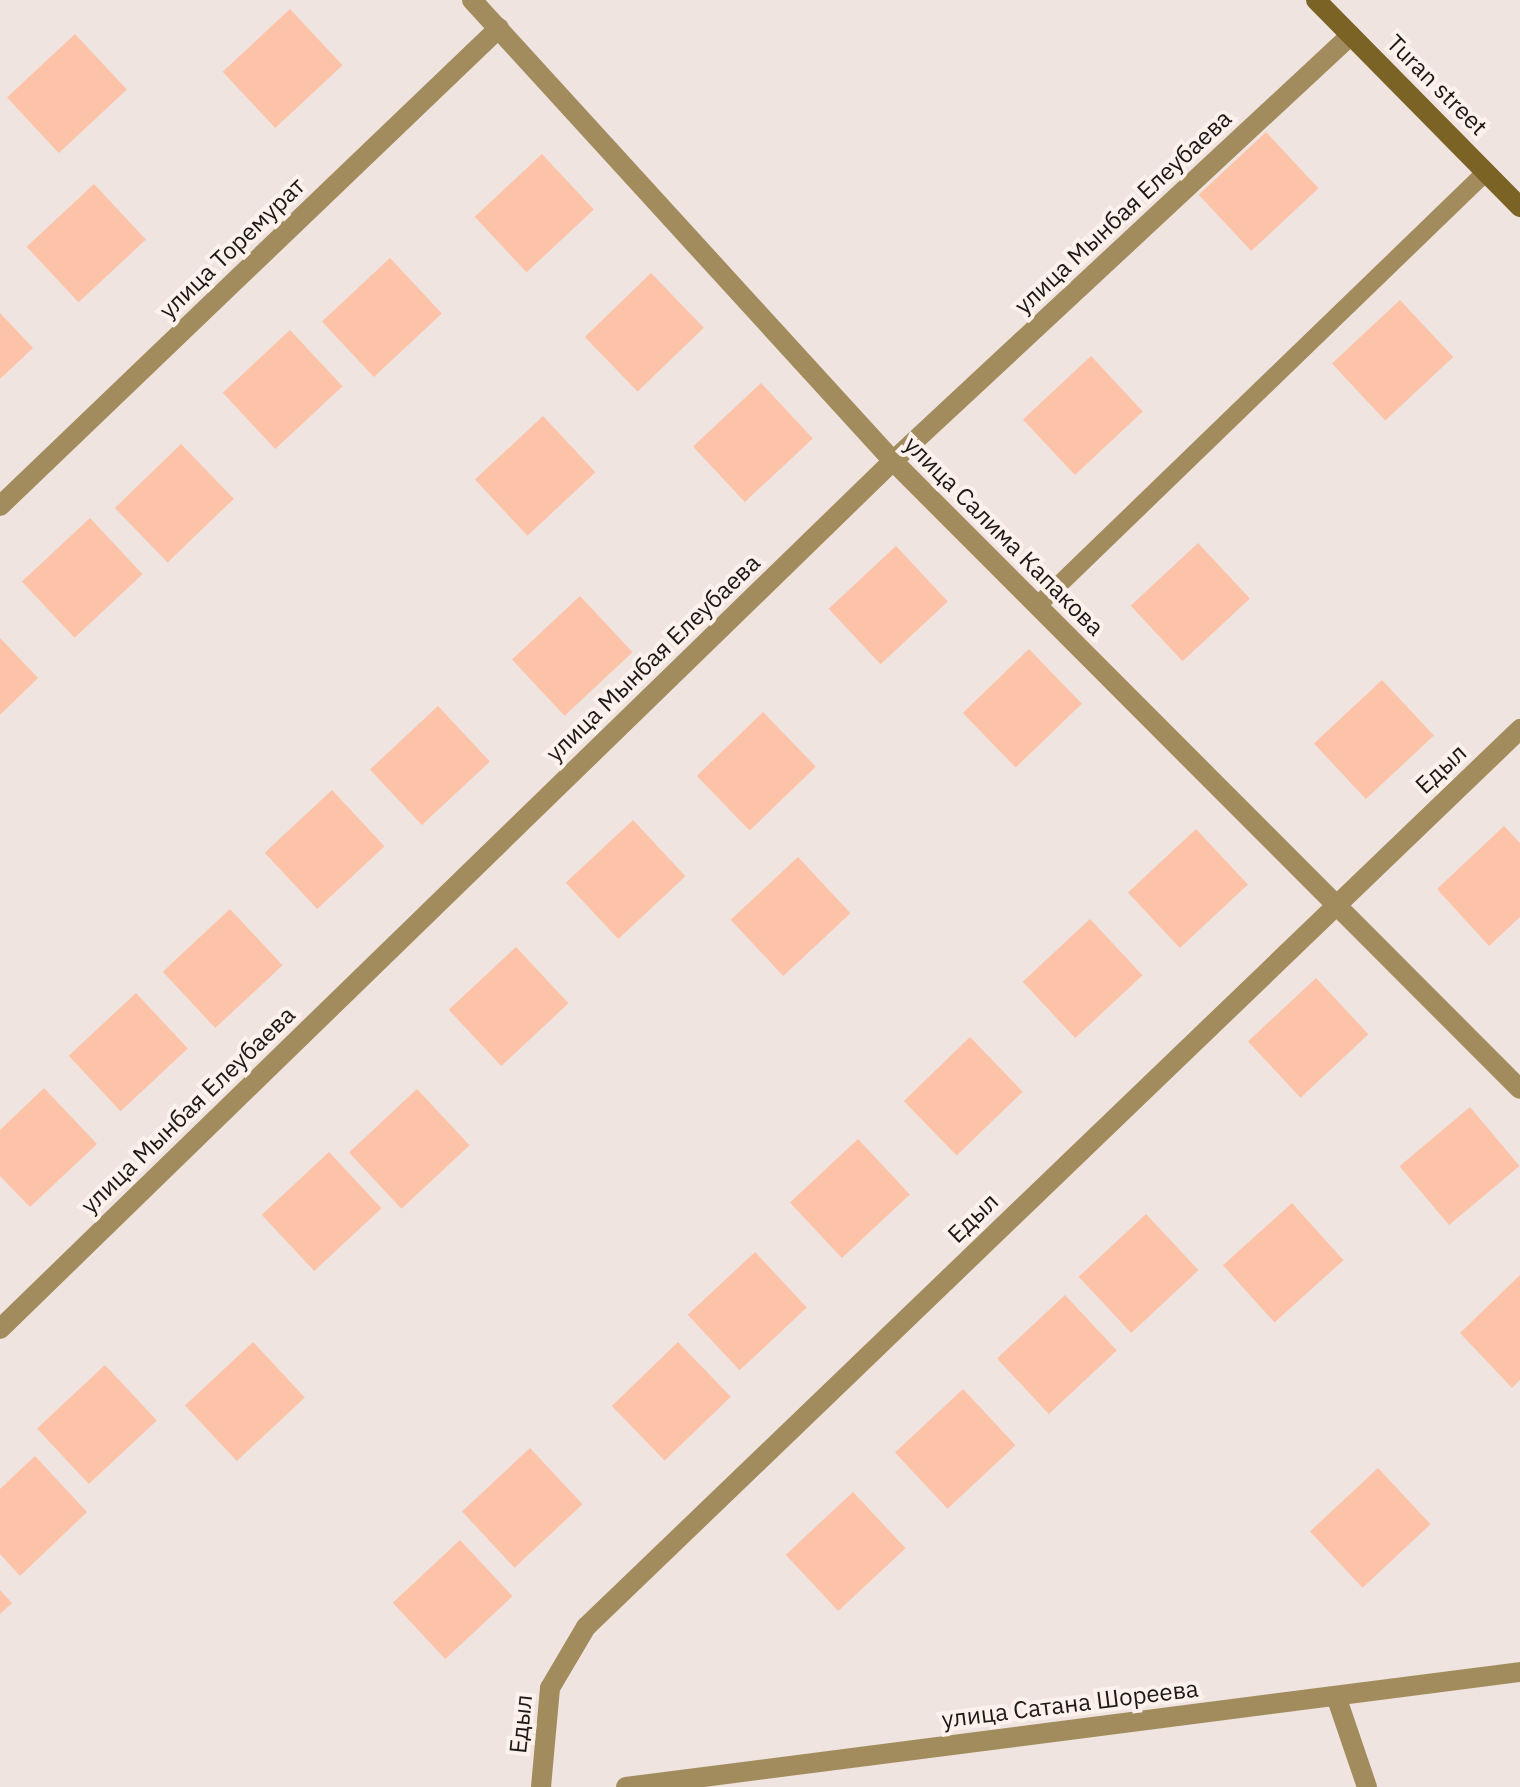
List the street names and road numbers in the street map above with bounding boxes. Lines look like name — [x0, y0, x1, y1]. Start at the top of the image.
street label: Turan street — [1381, 29, 1493, 141]
street label: улица Мынбая Елеубаева — [1009, 104, 1237, 320]
street label: улица Торемурат — [153, 171, 311, 325]
street label: улица Салима Капакова — [898, 430, 1110, 642]
street label: улица Мынбая Елеубаева — [540, 548, 766, 768]
street label: Едыл — [1410, 738, 1472, 800]
street label: улица Мынбая Елеубаева — [75, 1000, 301, 1220]
street label: Едыл — [942, 1187, 1004, 1249]
street label: улица Сатана Шореева — [940, 1674, 1200, 1734]
street label: Едыл — [504, 1693, 538, 1755]

